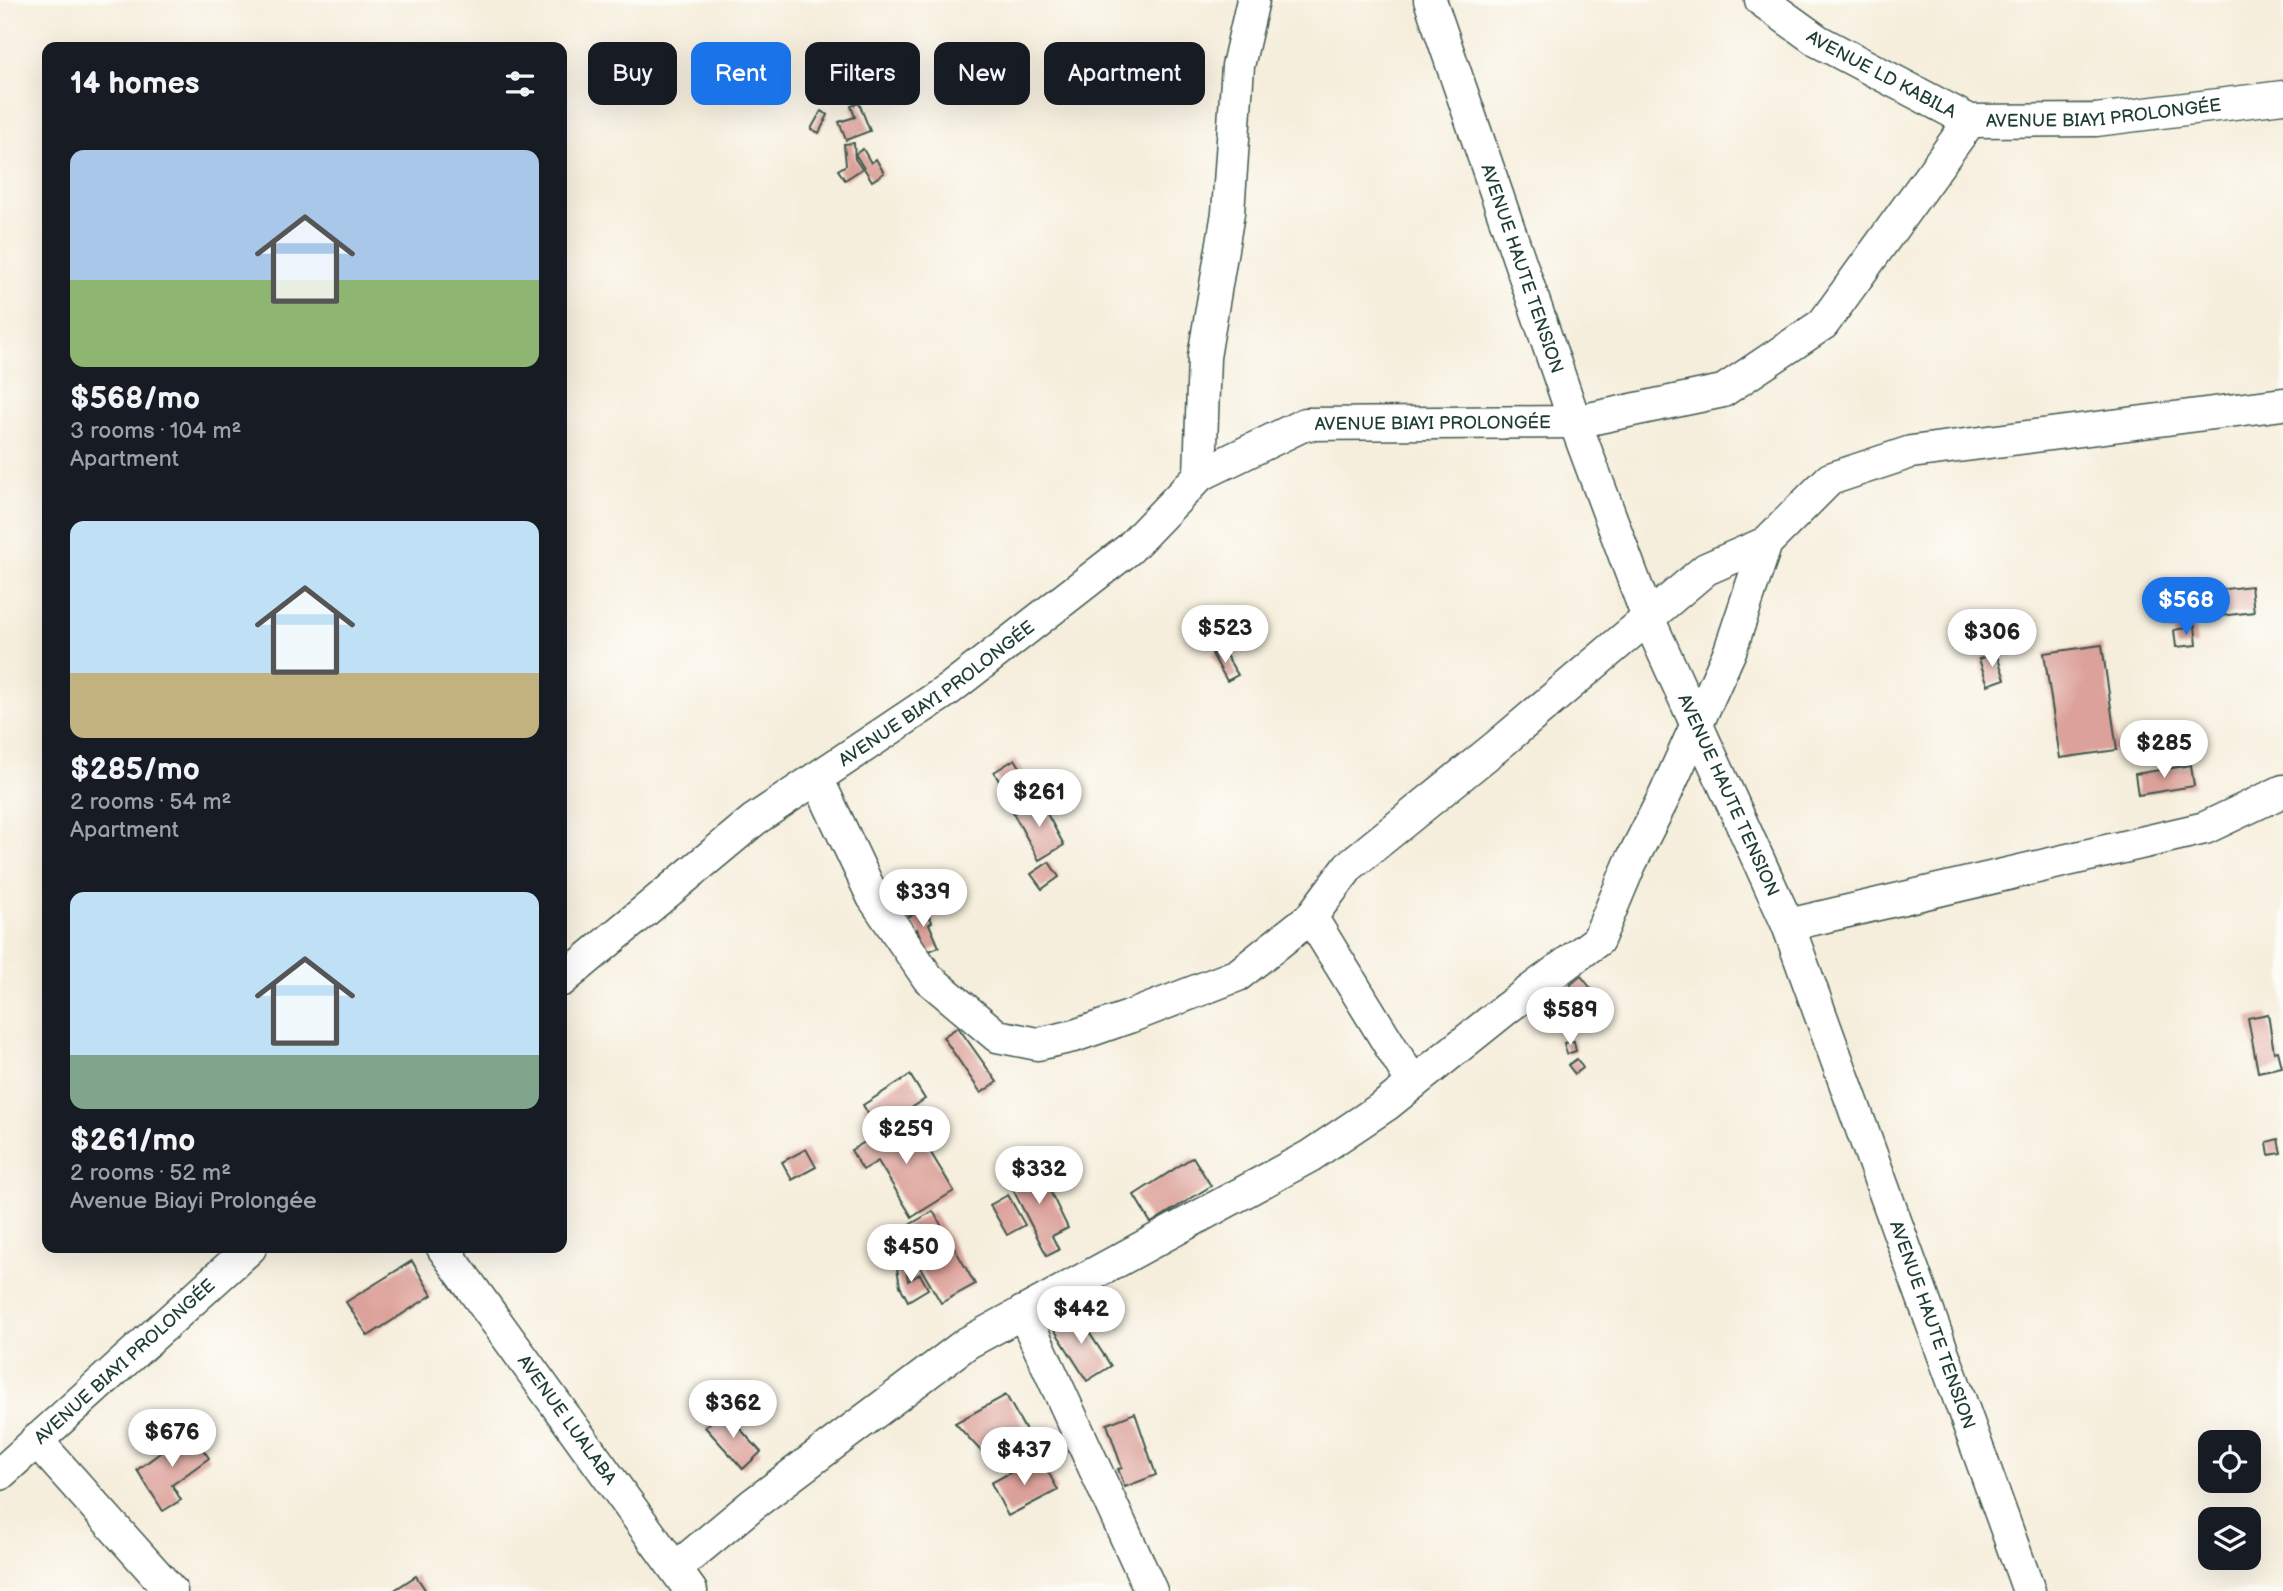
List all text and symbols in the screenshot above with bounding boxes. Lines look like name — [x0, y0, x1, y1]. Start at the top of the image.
street label: AVENUE LD KABILA — [1803, 26, 1960, 122]
chip: Buy — [588, 42, 677, 105]
chip: Rent — [691, 42, 791, 105]
chip: Filters — [805, 42, 920, 105]
chip: New — [934, 42, 1030, 105]
chip: Apartment — [1044, 42, 1205, 105]
icon: filters — [501, 65, 539, 103]
text: 14 homes — [70, 66, 199, 102]
street label: AVENUE BIAYI PROLONGÉE — [1986, 94, 2222, 131]
street label: AVENUE HAUTE TENSION — [1477, 161, 1568, 376]
icon: home — [242, 196, 368, 322]
text: $568/mo — [70, 381, 200, 417]
street label: AVENUE BIAYI PROLONGÉE — [1315, 410, 1551, 434]
text: 3 rooms · 104 m² — [70, 417, 241, 445]
text: Apartment — [70, 445, 179, 473]
icon: home — [242, 567, 368, 693]
pin: $568 — [2145, 578, 2227, 637]
text: $568 — [2158, 586, 2214, 614]
pin: $523 — [1184, 606, 1266, 665]
pin: $306 — [1951, 610, 2033, 669]
text: $523 — [1197, 614, 1253, 642]
street label: AVENUE BIAYI PROLONGÉE — [835, 616, 1039, 771]
text: $306 — [1964, 618, 2020, 646]
street label: AVENUE HAUTE TENSION — [1674, 691, 1784, 899]
pin: $285 — [2123, 720, 2205, 780]
text: $285 — [2136, 729, 2192, 757]
text: $285/mo — [70, 752, 200, 788]
pin: $261 — [998, 770, 1080, 829]
text: $261 — [1013, 778, 1065, 806]
text: 2 rooms · 54 m² — [70, 788, 232, 816]
text: Apartment — [70, 816, 179, 844]
pin: $339 — [882, 870, 964, 929]
text: $339 — [895, 878, 951, 906]
icon: home — [242, 938, 368, 1064]
pin: $589 — [1529, 988, 1611, 1047]
text: $589 — [1542, 996, 1598, 1024]
pin: $259 — [865, 1106, 947, 1166]
text: $259 — [878, 1115, 934, 1143]
text: $261/mo — [70, 1123, 195, 1159]
pin: $332 — [998, 1146, 1080, 1206]
text: $332 — [1011, 1155, 1067, 1183]
text: 2 rooms · 52 m² — [70, 1159, 231, 1187]
text: Avenue Biayi Prolongée — [70, 1187, 317, 1215]
street label: AVENUE HAUTE TENSION — [1885, 1218, 1980, 1432]
pin: $450 — [870, 1224, 952, 1284]
text: $450 — [883, 1233, 939, 1261]
street label: AVENUE BIAYI PROLONGÉE — [30, 1274, 219, 1448]
pin: $442 — [1040, 1286, 1122, 1346]
text: $442 — [1053, 1295, 1109, 1323]
street label: AVENUE LUALABA — [513, 1351, 621, 1489]
pin: $362 — [692, 1380, 774, 1440]
text: $362 — [705, 1389, 761, 1417]
pin: $676 — [131, 1410, 213, 1469]
text: $676 — [144, 1418, 200, 1446]
pin: $437 — [983, 1428, 1065, 1487]
map controls — [2198, 1430, 2261, 1570]
button: locate — [2198, 1430, 2261, 1493]
text: $437 — [997, 1436, 1051, 1464]
button: layers — [2198, 1507, 2261, 1570]

